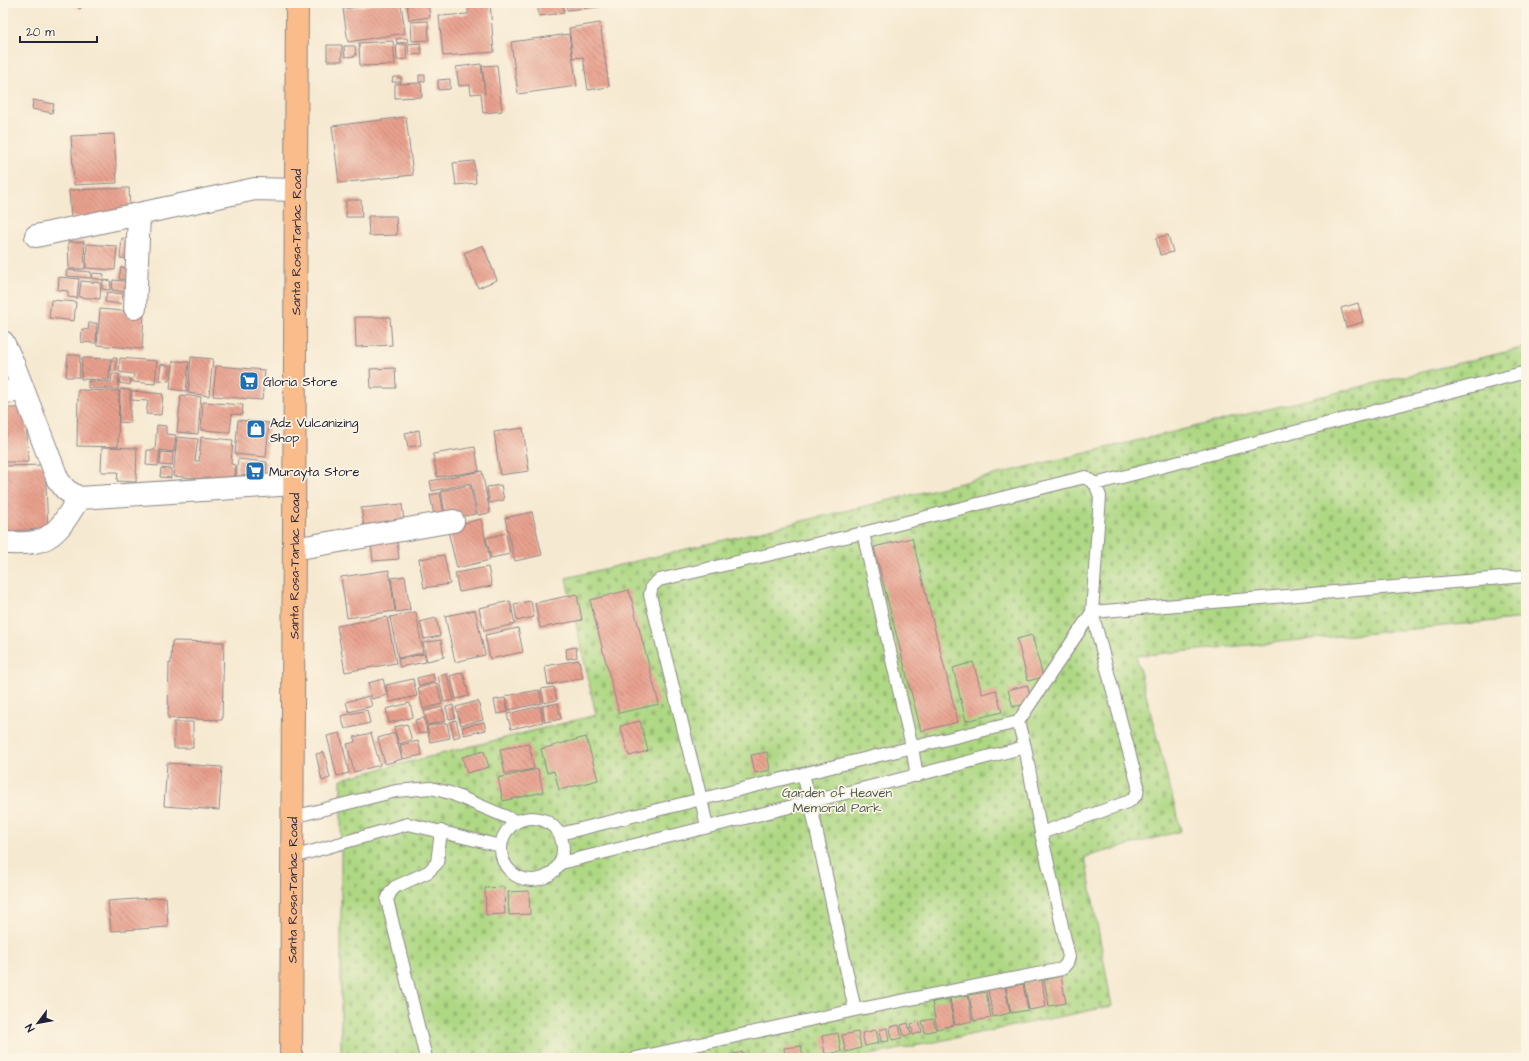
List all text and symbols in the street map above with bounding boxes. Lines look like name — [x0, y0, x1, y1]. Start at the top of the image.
scale bar — [20, 18, 97, 44]
text: 20 m — [26, 24, 55, 41]
street label: Santa Rosa-Tarlac Road — [287, 168, 306, 315]
supermarket icon: Gloria Store — [238, 370, 260, 392]
place label: Gloria Store — [263, 373, 337, 391]
place label: Adz Vulcanizing Shop — [270, 414, 359, 447]
shop icon: Adz Vulcanizing Shop — [245, 418, 267, 440]
supermarket icon: Murayta Store — [244, 460, 266, 482]
place label: Murayta Store — [269, 463, 359, 482]
street label: Santa Rosa-Tarlac Road — [285, 492, 304, 639]
park label: Garden of Heaven Memorial Park — [782, 784, 893, 817]
street label: Santa Rosa-Tarlac Road — [284, 816, 302, 963]
north arrow — [18, 1003, 58, 1043]
text: N — [22, 1021, 38, 1035]

